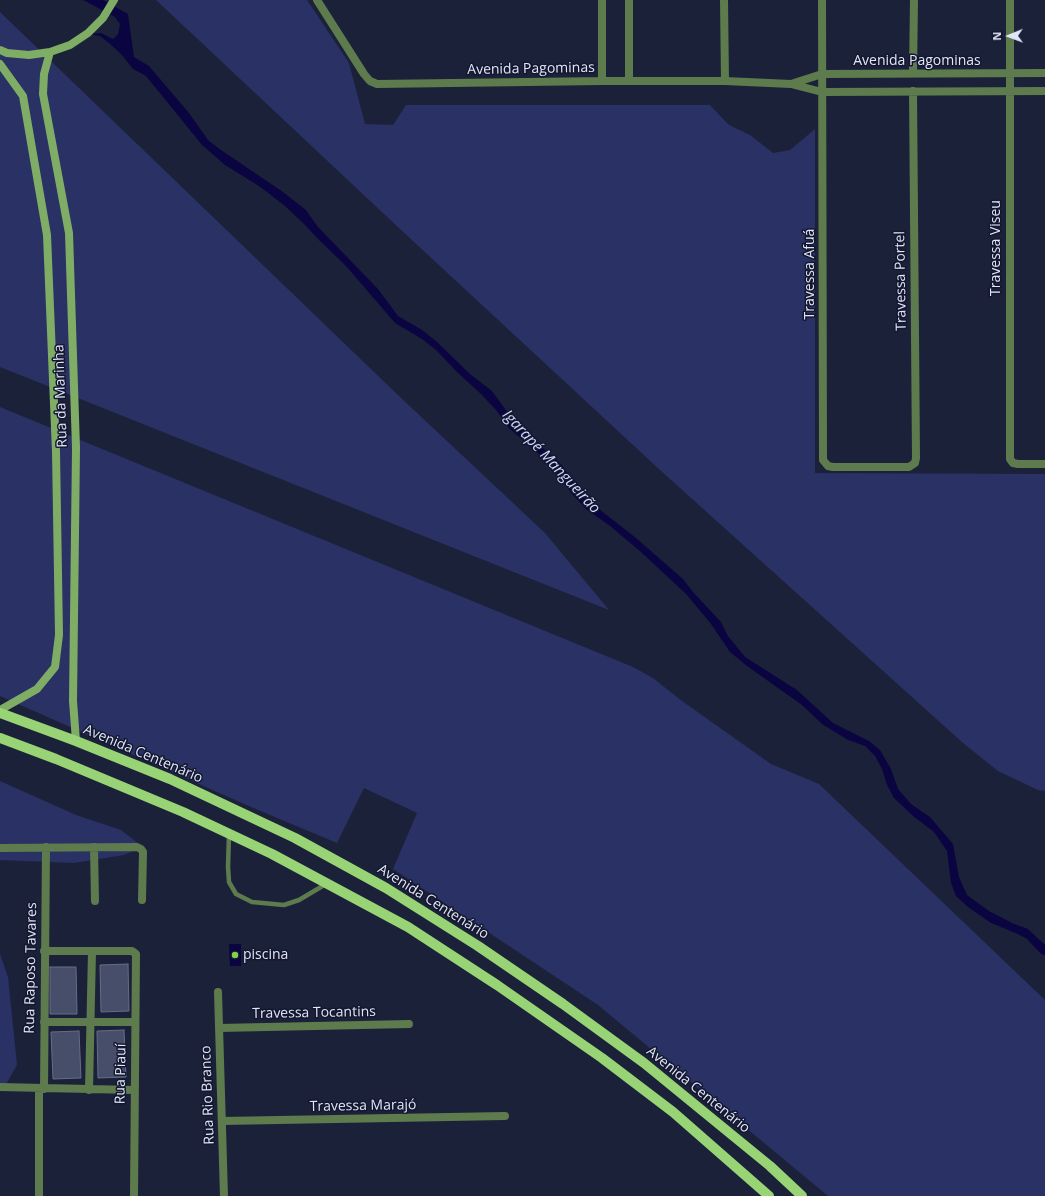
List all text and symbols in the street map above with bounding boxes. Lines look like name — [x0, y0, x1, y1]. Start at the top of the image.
north arrow — [989, 16, 1029, 56]
text: N — [989, 32, 1004, 41]
street label: Avenida Pagominas — [853, 53, 981, 69]
street label: Avenida Pagominas — [467, 59, 595, 79]
street label: Travessa Viseu — [988, 200, 1004, 296]
street label: Travessa Afuá — [802, 229, 818, 319]
street label: Travessa Portel — [892, 231, 910, 331]
street label: Rua da Marinha — [51, 344, 71, 448]
water label: Igarapé Mangueirão — [498, 407, 604, 517]
street label: Avenida Centenário — [81, 721, 205, 787]
street label: Avenida Centenário — [374, 861, 492, 943]
street label: Rua Raposo Tavares — [21, 902, 41, 1034]
place label: piscina — [243, 947, 288, 963]
marker: piscina — [230, 950, 240, 960]
street label: Travessa Tocantins — [252, 1004, 376, 1022]
street label: Avenida Centenário — [643, 1043, 753, 1137]
street label: Rua Piauí — [112, 1044, 130, 1104]
street label: Rua Rio Branco — [198, 1045, 218, 1145]
street label: Travessa Marajó — [310, 1097, 416, 1115]

